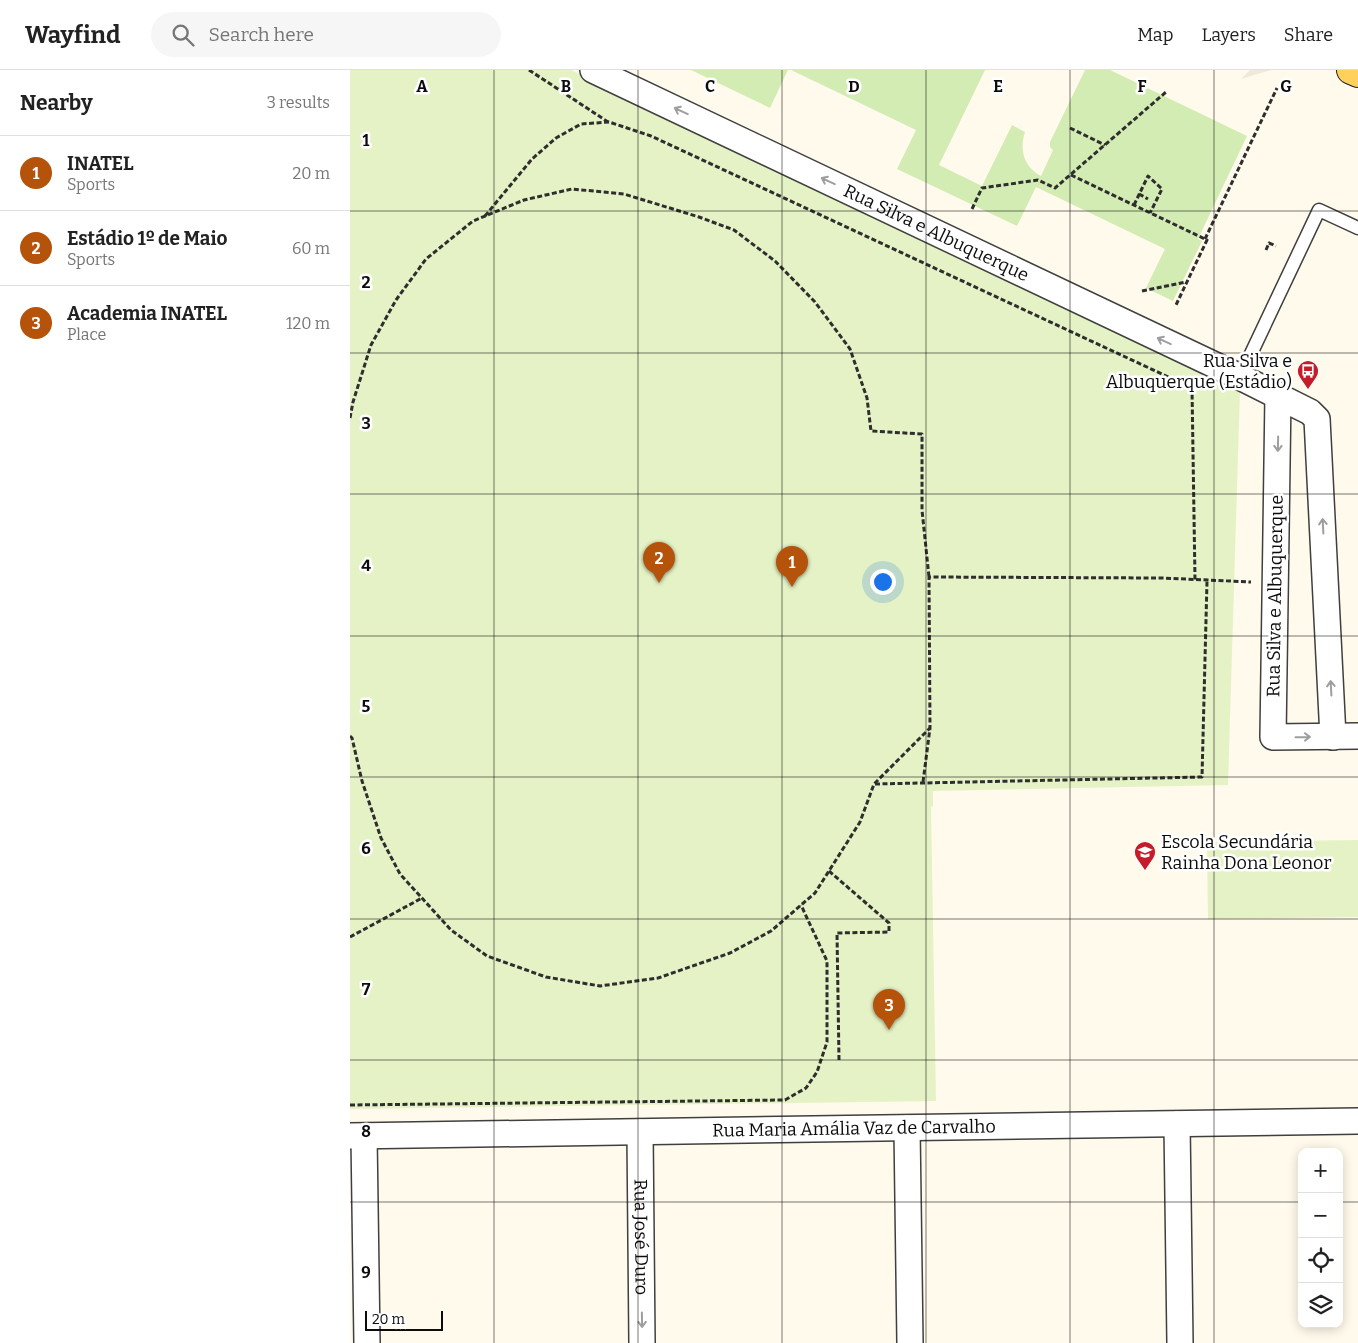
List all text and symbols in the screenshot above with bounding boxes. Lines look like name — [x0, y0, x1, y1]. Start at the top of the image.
search box — [151, 12, 501, 57]
text: Wayfind — [25, 21, 121, 49]
icon: search — [169, 21, 197, 49]
text: Search here — [209, 23, 314, 46]
text: Map — [1137, 24, 1173, 46]
text: Layers — [1201, 24, 1256, 46]
text: Share — [1284, 24, 1333, 46]
text: A — [416, 77, 428, 96]
text: B — [561, 77, 571, 96]
text: C — [705, 77, 715, 96]
text: D — [848, 77, 860, 96]
text: E — [993, 77, 1003, 96]
text: F — [1138, 77, 1147, 96]
text: G — [1280, 77, 1292, 96]
text: Nearby — [20, 90, 93, 116]
text: 3 results — [267, 93, 330, 112]
one-way arrow — [674, 106, 689, 116]
text: 1 — [363, 131, 370, 150]
text: INATEL — [67, 152, 134, 175]
text: 1 — [33, 164, 39, 183]
text: 20 m — [293, 164, 330, 183]
text: Sports — [67, 175, 115, 194]
one-way arrow — [820, 176, 835, 186]
street label: Rua Silva e Albuquerque — [840, 180, 1032, 286]
text: Estádio 1º de Maio — [67, 227, 227, 250]
text: 2 — [31, 239, 41, 258]
text: 60 m — [292, 239, 330, 258]
text: Sports — [67, 250, 115, 269]
text: 2 — [361, 273, 371, 292]
text: Academia INATEL — [67, 302, 227, 325]
text: 3 — [31, 314, 41, 333]
text: 120 m — [286, 314, 330, 333]
text: Place — [67, 325, 106, 344]
one-way arrow — [1157, 335, 1172, 345]
place label: Rua Silva e Albuquerque (Estádio) — [1106, 350, 1292, 393]
bus stop icon: Rua Silva e Albuquerque (Estádio) — [1296, 359, 1320, 390]
text: 3 — [361, 414, 371, 433]
one-way arrow — [1273, 436, 1282, 452]
street label: Rua Silva e Albuquerque — [1262, 495, 1288, 697]
one-way arrow — [1318, 518, 1327, 534]
pin: 2 — [643, 542, 675, 583]
pin: 1 — [776, 546, 808, 587]
text: 4 — [361, 556, 371, 575]
your location — [870, 569, 896, 595]
one-way arrow — [1326, 680, 1335, 696]
text: 5 — [362, 697, 371, 716]
one-way arrow — [1295, 732, 1311, 742]
place label: Escola Secundária Rainha Dona Leonor — [1161, 831, 1331, 874]
text: 6 — [361, 839, 371, 858]
school or university icon: Escola Secundária Rainha Dona Leonor — [1133, 840, 1157, 871]
text: 7 — [362, 980, 371, 999]
pin: 3 — [873, 989, 905, 1030]
street label: Rua Maria Amália Vaz de Carvalho — [712, 1115, 996, 1142]
text: 8 — [361, 1122, 371, 1141]
map controls — [1298, 1148, 1343, 1328]
button: + — [1298, 1148, 1343, 1193]
street label: Rua José Duro — [629, 1179, 653, 1295]
button: − — [1298, 1193, 1343, 1238]
button: locate — [1298, 1238, 1343, 1283]
text: 9 — [361, 1263, 371, 1282]
button: layers — [1298, 1283, 1343, 1328]
scale bar — [365, 1308, 442, 1331]
text: 20 m — [372, 1311, 405, 1328]
one-way arrow — [637, 1312, 647, 1328]

